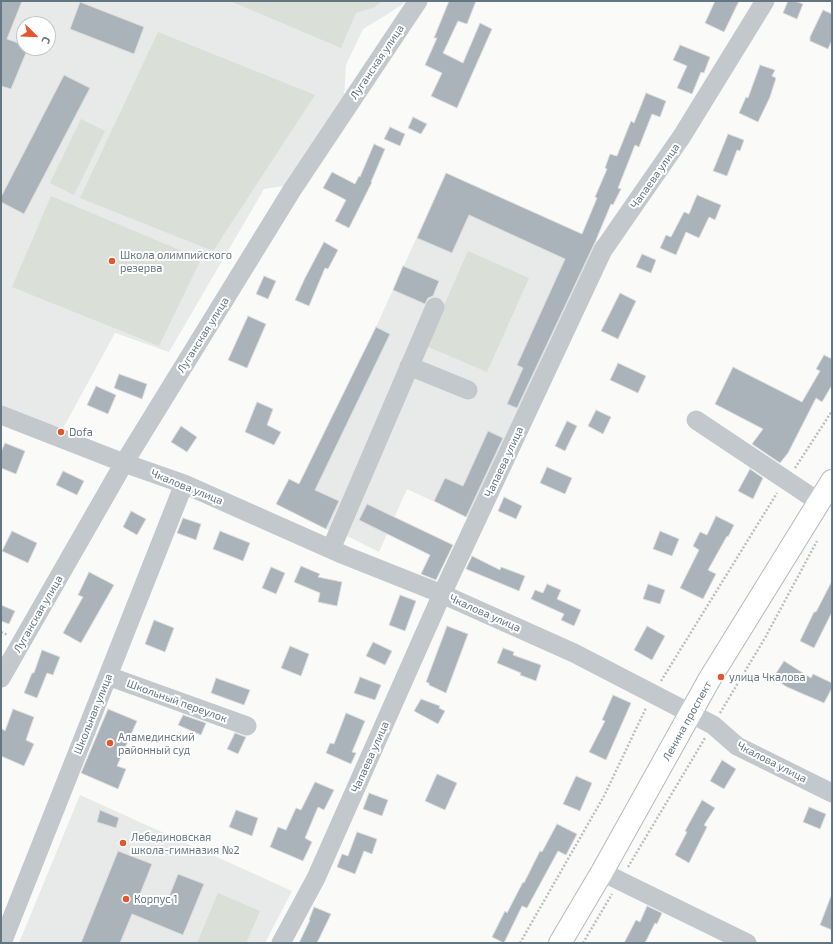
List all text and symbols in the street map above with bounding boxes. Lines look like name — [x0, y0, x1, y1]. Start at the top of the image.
north arrow — [16, 16, 56, 56]
street label: Луганская улица — [347, 22, 407, 102]
text: С — [39, 35, 54, 46]
street label: Чапаева улица — [628, 141, 682, 211]
place label: Школа олимпийского резерва — [120, 248, 232, 274]
marker: Школа олимпийского резерва — [107, 256, 117, 266]
street label: Луганская улица — [174, 295, 232, 375]
street label: Чапаева улица — [482, 424, 526, 500]
place label: Dofa — [69, 425, 93, 439]
marker: Dofa — [56, 427, 66, 437]
street label: Чкалова улица — [149, 467, 225, 507]
street label: Луганская улица — [11, 573, 65, 655]
street label: Чкалова улица — [447, 591, 523, 635]
place label: улица Чкалова — [729, 670, 806, 684]
street label: Школьная улица — [71, 672, 115, 756]
marker: улица Чкалова — [716, 672, 726, 682]
street label: Школьный переулок — [125, 677, 229, 725]
street label: Ленина проспект — [660, 679, 714, 763]
street label: Чапаева улица — [348, 719, 392, 795]
place label: Аламединский районный суд — [118, 730, 195, 756]
marker: Аламединский районный суд — [105, 738, 115, 748]
street label: Чкалова улица — [735, 739, 809, 785]
place label: Лебединовская школа-гимназия №2 — [131, 830, 240, 856]
marker: Лебединовская школа-гимназия №2 — [118, 838, 128, 848]
place label: Корпус 1 — [134, 892, 178, 906]
marker: Корпус 1 — [121, 894, 131, 904]

